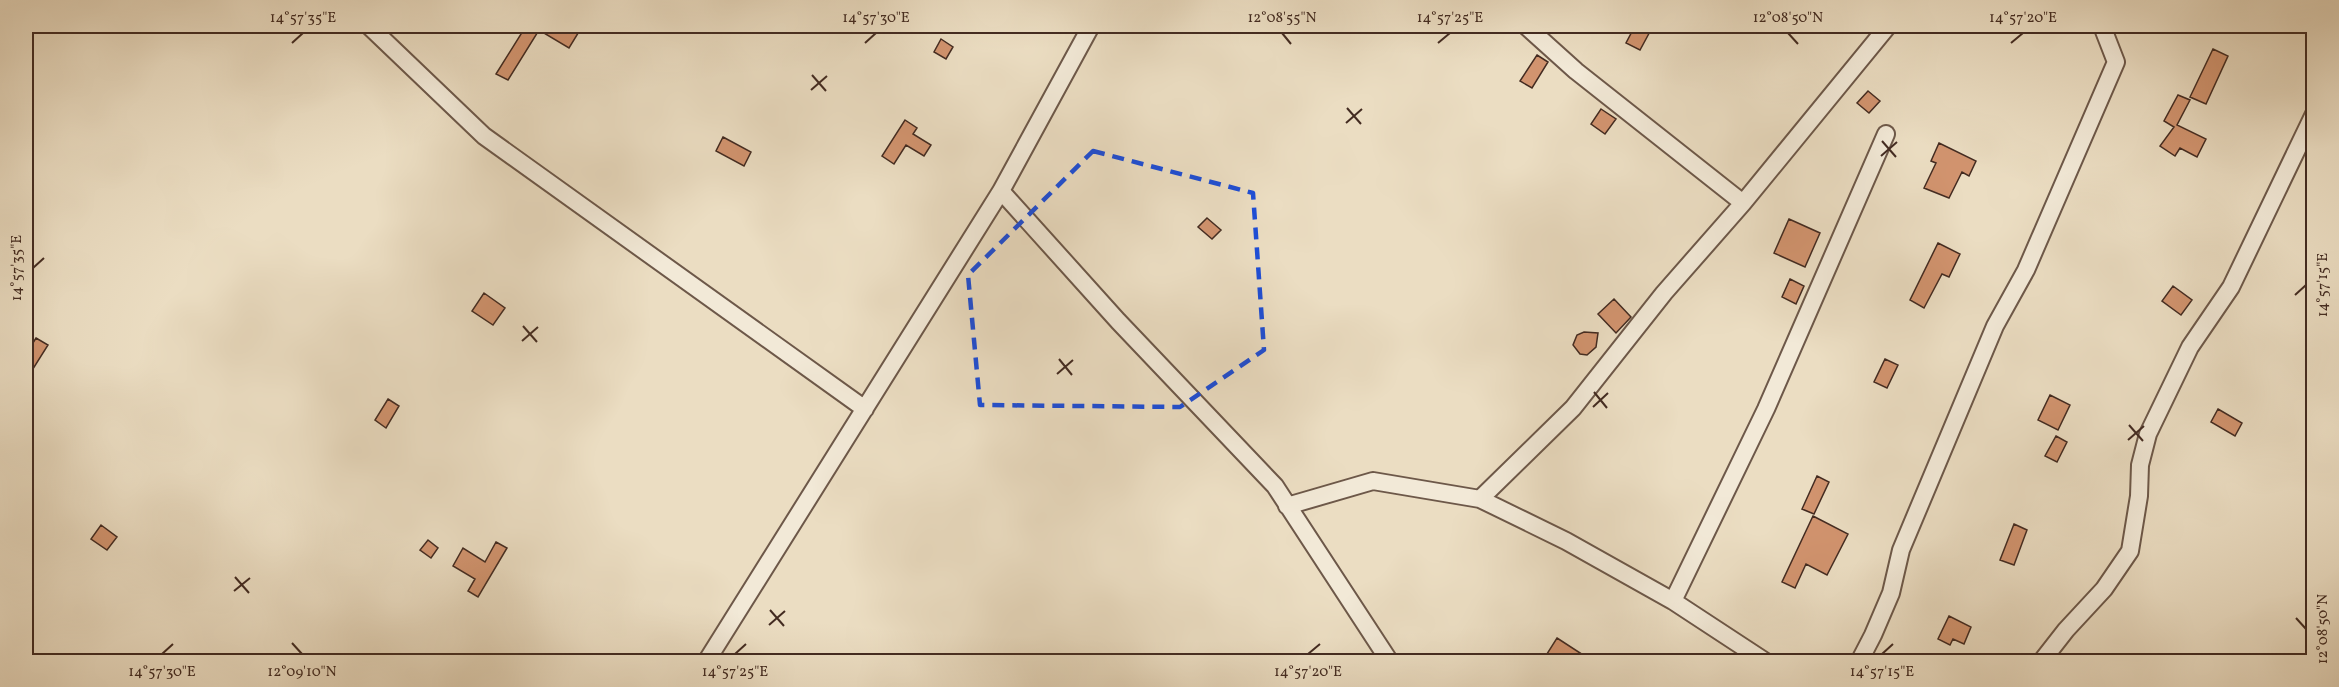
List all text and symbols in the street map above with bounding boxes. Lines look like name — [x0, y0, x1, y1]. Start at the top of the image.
text: 14°57'35"E — [270, 8, 336, 29]
text: 14°57'30"E — [842, 8, 910, 29]
text: 12°08'55"N — [1247, 8, 1317, 29]
text: 14°57'25"E — [1417, 8, 1483, 29]
text: 12°08'50"N — [1753, 8, 1823, 29]
text: 14°57'20"E — [1989, 8, 2057, 29]
text: 14°57'35"E — [7, 235, 28, 301]
text: 14°57'15"E — [2313, 253, 2334, 317]
text: 12°08'50"N — [2313, 594, 2334, 664]
text: 14°57'30"E — [128, 662, 196, 683]
text: 12°09'10"N — [267, 662, 337, 683]
text: 14°57'25"E — [702, 662, 768, 683]
text: 14°57'20"E — [1274, 662, 1342, 683]
text: 14°57'15"E — [1850, 662, 1914, 683]

